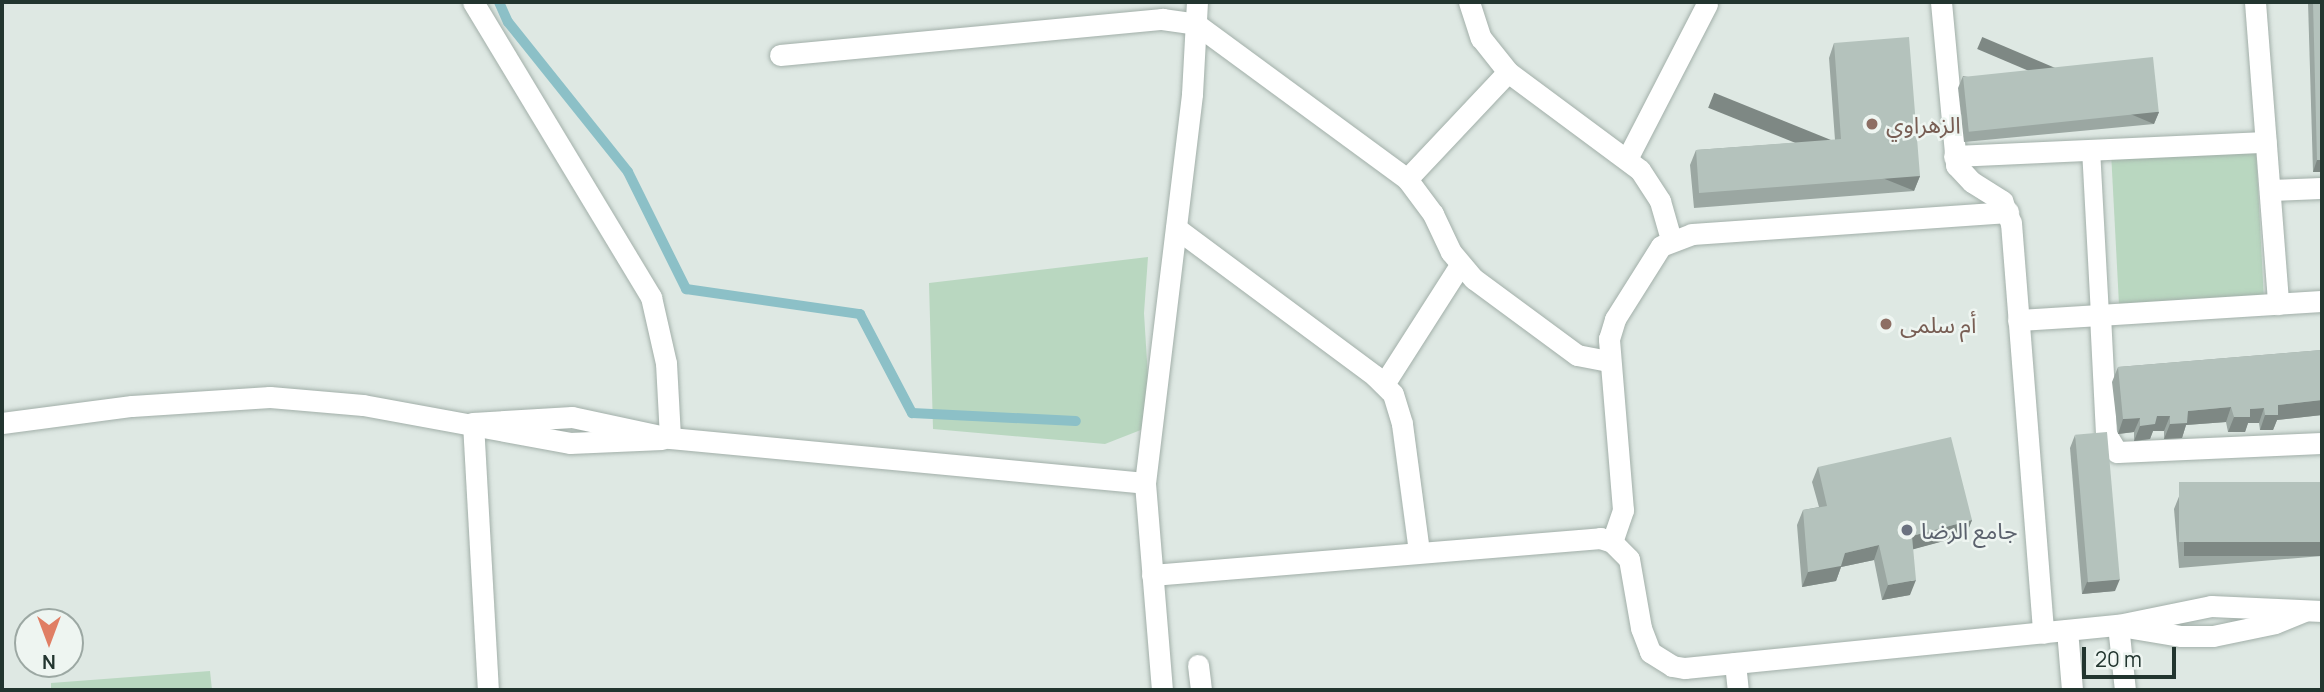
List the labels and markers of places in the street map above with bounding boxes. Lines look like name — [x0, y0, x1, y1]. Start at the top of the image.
place label: الزهراوي — [1886, 110, 1961, 138]
marker: الزهراوي — [1864, 116, 1880, 132]
place label: أم سلمى — [1900, 310, 1976, 338]
marker: أم سلمى — [1878, 316, 1894, 332]
place label: جامع الرضا — [1921, 516, 2017, 544]
marker: جامع الرضا — [1899, 522, 1915, 538]

